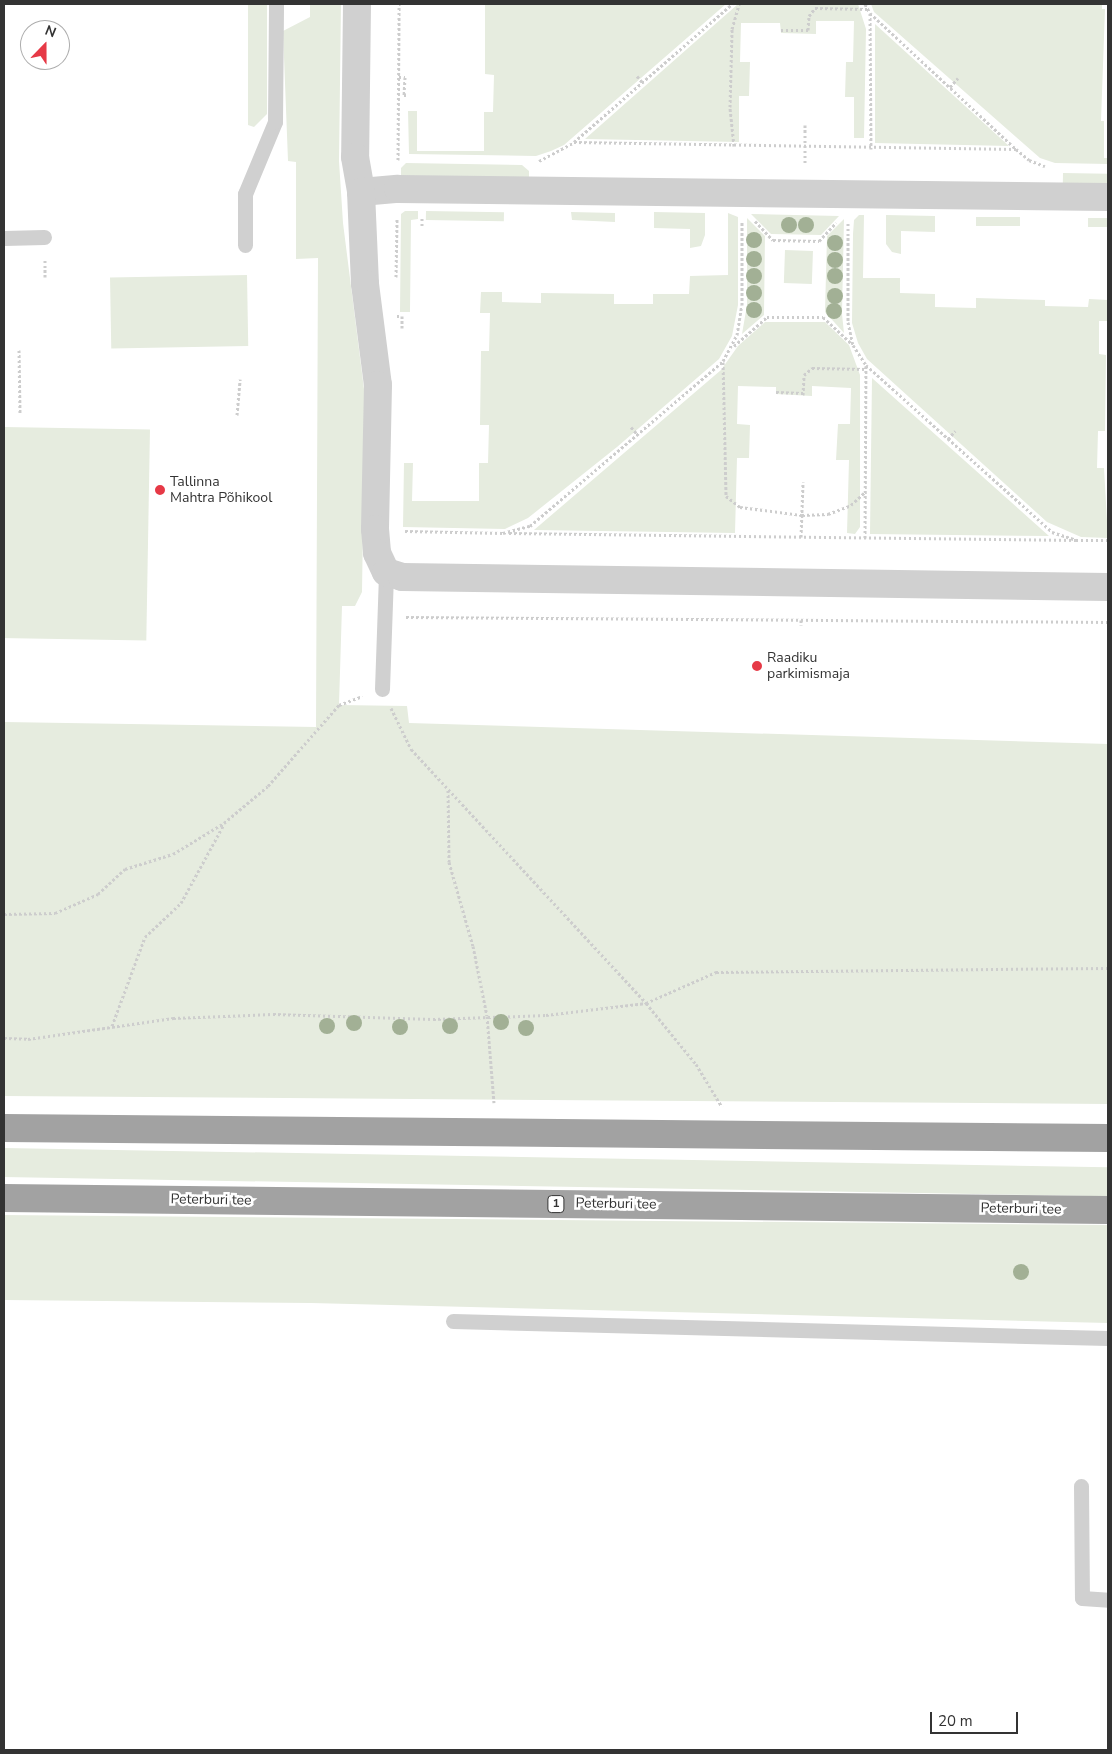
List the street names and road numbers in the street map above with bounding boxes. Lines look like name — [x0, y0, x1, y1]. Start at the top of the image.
street label: Peterburi tee — [170, 1191, 252, 1209]
road number: 1 — [547, 1194, 565, 1214]
street label: Peterburi tee — [575, 1195, 657, 1213]
street label: Peterburi tee — [980, 1200, 1062, 1218]

